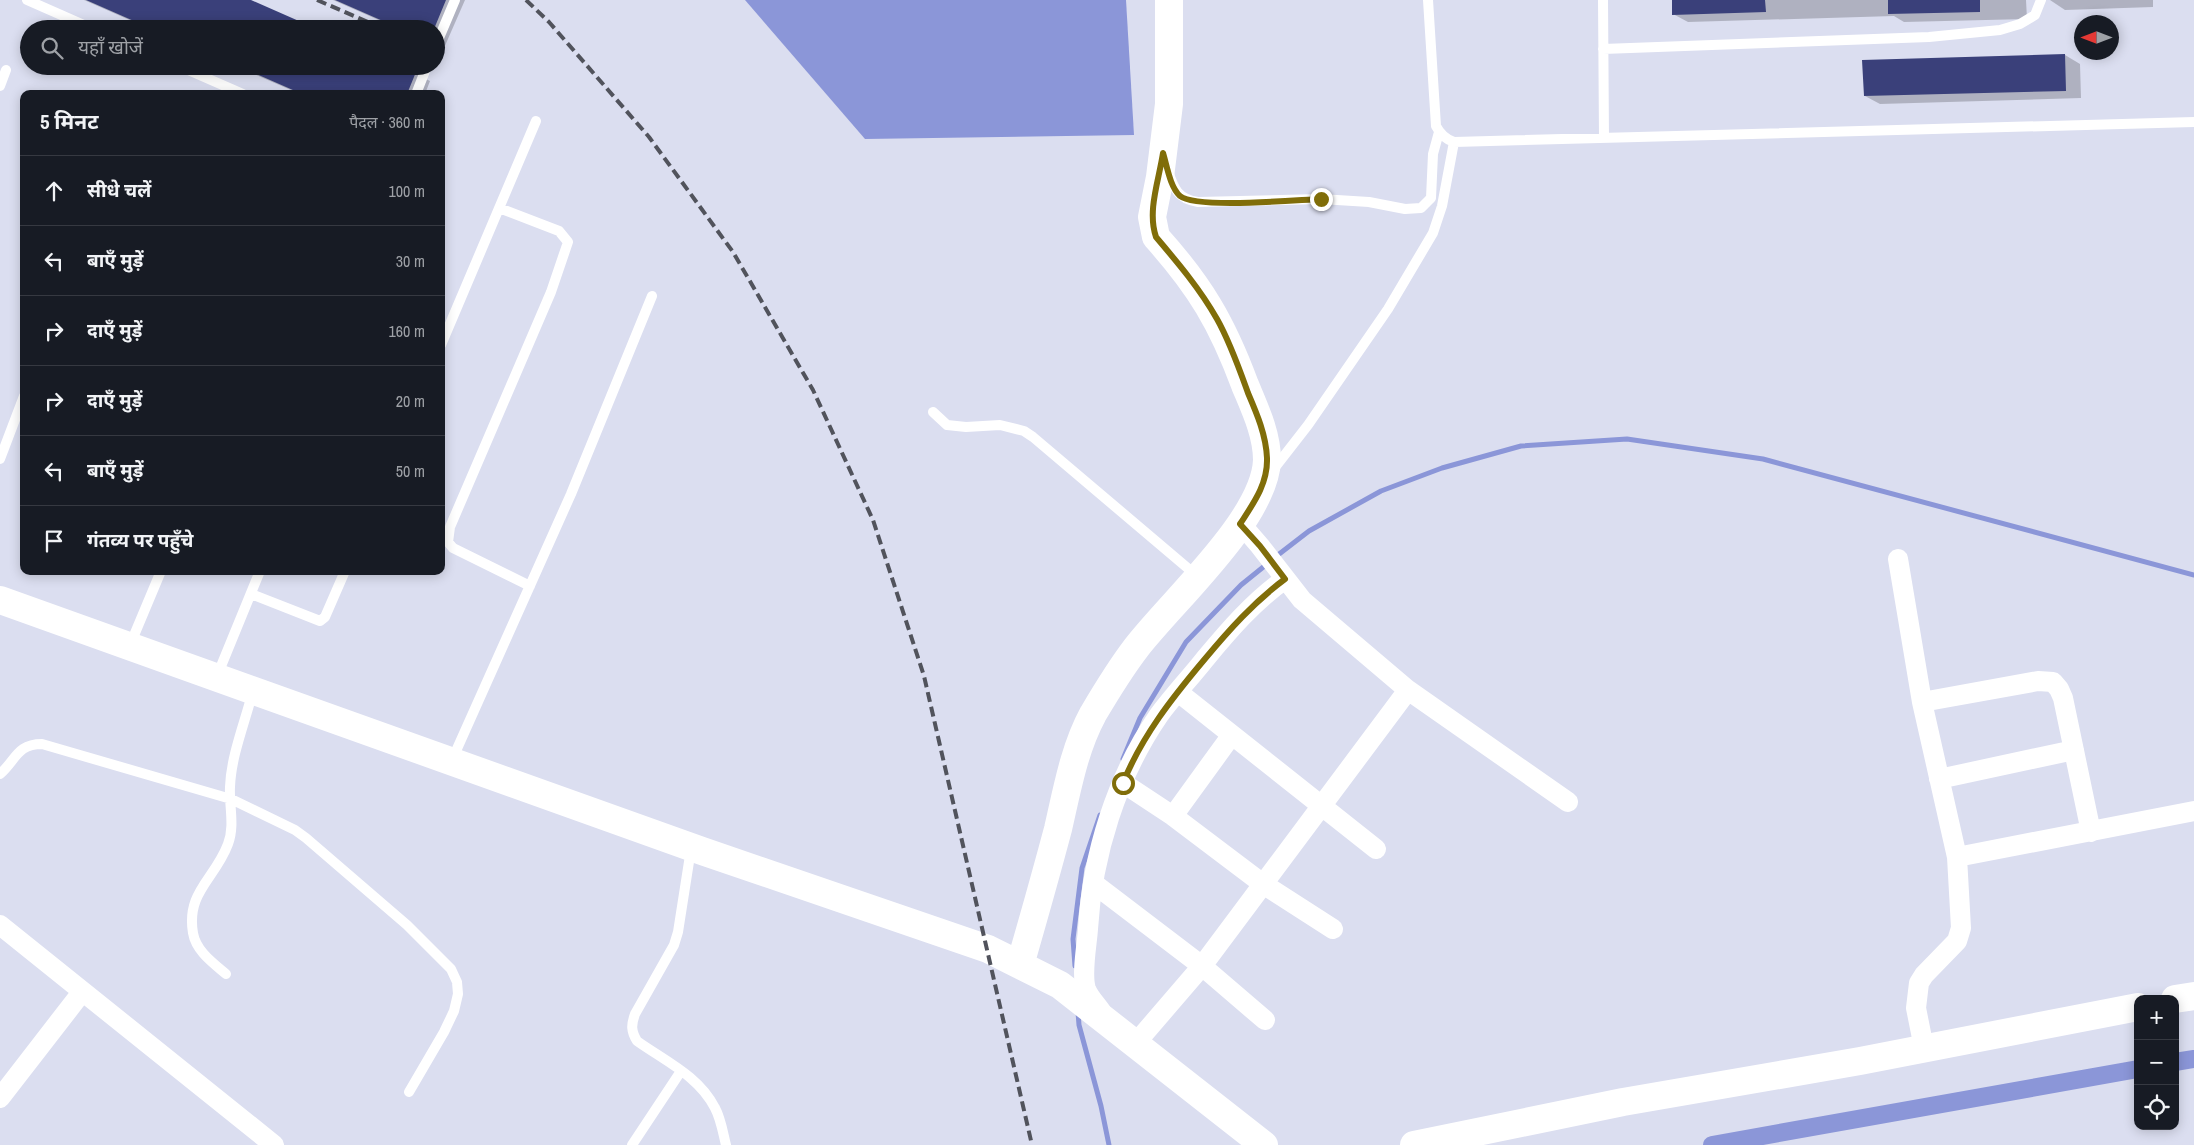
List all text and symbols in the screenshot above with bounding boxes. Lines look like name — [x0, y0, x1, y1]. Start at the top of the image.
north arrow — [2074, 15, 2119, 60]
search box — [20, 20, 445, 75]
icon: search — [38, 34, 66, 62]
text: यहाँ खोजें — [78, 34, 143, 60]
text: 5 मिनट — [40, 107, 98, 136]
text: पैदल · 360 m — [349, 111, 425, 133]
icon: ahead — [40, 177, 68, 205]
text: सीधे चलें — [87, 177, 151, 203]
text: 100 m — [389, 180, 425, 202]
route end — [1310, 188, 1333, 211]
icon: left — [40, 247, 68, 275]
text: बाएँ मुड़ें — [87, 247, 143, 273]
text: 30 m — [396, 250, 425, 272]
icon: right — [40, 317, 68, 345]
text: दाएँ मुड़ें — [87, 317, 142, 343]
text: 160 m — [389, 320, 425, 342]
icon: right — [40, 387, 68, 415]
text: दाएँ मुड़ें — [87, 387, 142, 413]
text: 20 m — [396, 390, 425, 412]
icon: left — [40, 457, 68, 485]
text: बाएँ मुड़ें — [87, 457, 143, 483]
text: 50 m — [396, 460, 425, 482]
icon: arrive — [40, 527, 68, 555]
text: गंतव्य पर पहुँचे — [87, 527, 193, 553]
route start — [1112, 772, 1135, 795]
map controls — [2134, 995, 2179, 1130]
button: + — [2134, 995, 2179, 1040]
button: − — [2134, 1040, 2179, 1085]
button: locate — [2134, 1085, 2179, 1130]

